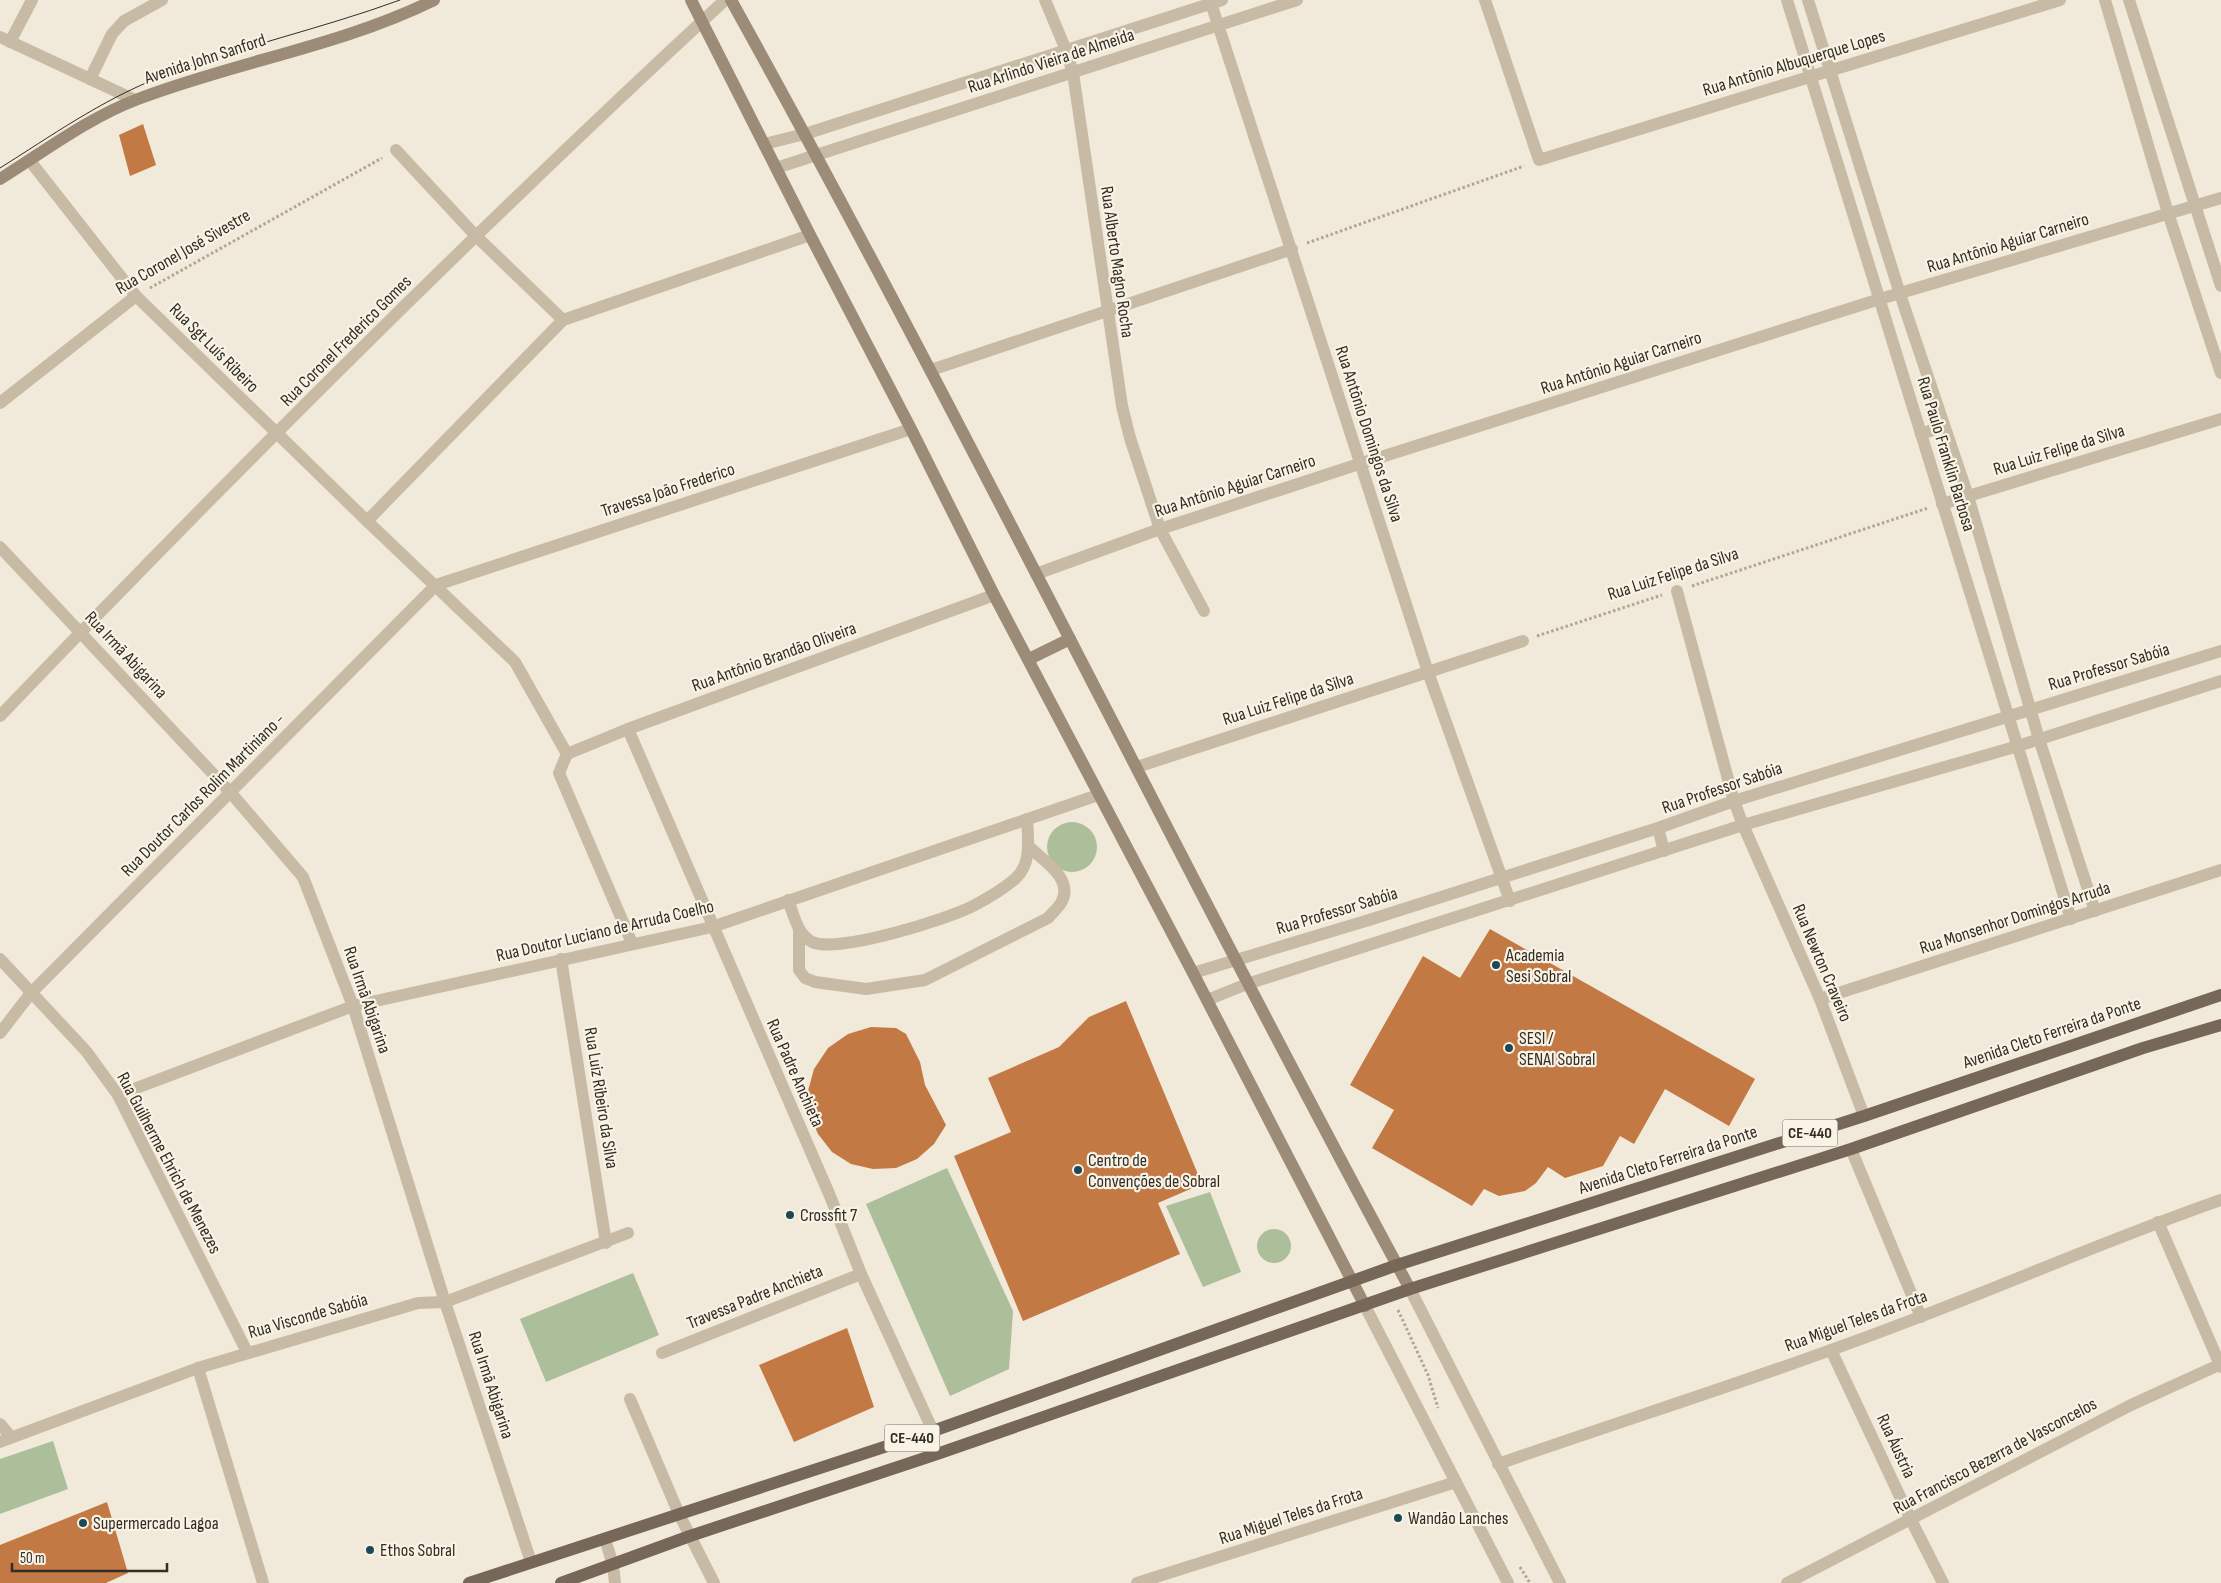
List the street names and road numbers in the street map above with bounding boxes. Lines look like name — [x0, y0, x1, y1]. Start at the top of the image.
street label: Rua Arlindo Vieira de Almeida — [965, 24, 1137, 98]
street label: Rua Antônio Albuquerque Lopes — [1700, 25, 1888, 101]
street label: Avenida John Sanford — [141, 29, 268, 89]
street label: Rua Alberto Magno Rocha — [1096, 185, 1138, 339]
street label: Rua Coronel José Sivestre — [112, 205, 254, 299]
street label: Rua Antônio Aguiar Carneiro — [1925, 208, 2091, 278]
street label: Rua Coronel Frederico Gomes — [276, 271, 416, 411]
street label: Rua Sgt Luís Ribeiro — [165, 299, 263, 397]
street label: Rua Antônio Aguiar Carneiro — [1538, 327, 1704, 399]
street label: Rua Antônio Domingos da Silva — [1331, 343, 1407, 525]
street label: Rua Paulo Franklin Barbosa — [1913, 374, 1980, 534]
street label: Rua Luiz Felipe da Silva — [1991, 420, 2127, 480]
street label: Rua Antônio Aguiar Carneiro — [1152, 450, 1318, 522]
street label: Travessa João Frederico — [598, 458, 738, 522]
street label: Rua Luiz Felipe da Silva — [1605, 543, 1741, 605]
street label: Rua Irmã Abigarina — [80, 607, 172, 703]
street label: Rua Antônio Brandão Oliveira — [689, 617, 859, 696]
street label: Rua Professor Sabóia — [2046, 639, 2172, 695]
street label: Rua Luiz Felipe da Silva — [1220, 668, 1356, 730]
street label: Rua Doutor Carlos Rolim Martiniano - — [117, 709, 289, 881]
street label: Rua Professor Sabóia — [1659, 758, 1785, 818]
street label: Rua Monsenhor Domingos Arruda — [1917, 877, 2113, 959]
street label: Rua Professor Sabóia — [1274, 883, 1400, 939]
street label: Rua Doutor Luciano de Arruda Coelho — [494, 896, 716, 966]
street label: Rua Newton Craveiro — [1788, 901, 1856, 1025]
street label: Rua Irmã Abigarina — [339, 944, 395, 1056]
street label: Avenida Cleto Ferreira da Ponte — [1959, 993, 2144, 1074]
street label: Rua Padre Anchieta — [762, 1016, 828, 1130]
street label: Rua Luiz Ribeiro da Silva — [579, 1026, 623, 1170]
street label: Rua Guilherme Ehrich de Menezes — [112, 1069, 226, 1257]
road number: CE-440 — [1782, 1120, 1838, 1146]
street label: Avenida Cleto Ferreira da Ponte — [1575, 1121, 1760, 1199]
street label: Travessa Padre Anchieta — [684, 1260, 826, 1334]
street label: Rua Miguel Teles da Frota — [1782, 1285, 1930, 1356]
street label: Rua Visconde Sabóia — [246, 1289, 370, 1343]
street label: Rua Irmã Abigarina — [464, 1329, 518, 1441]
street label: Rua Francisco Bezerra de Vasconcelos — [1890, 1393, 2100, 1519]
street label: Rua Áustria — [1872, 1411, 1920, 1481]
road number: CE-440 — [884, 1425, 940, 1452]
street label: Rua Miguel Teles da Frota — [1216, 1483, 1366, 1549]

